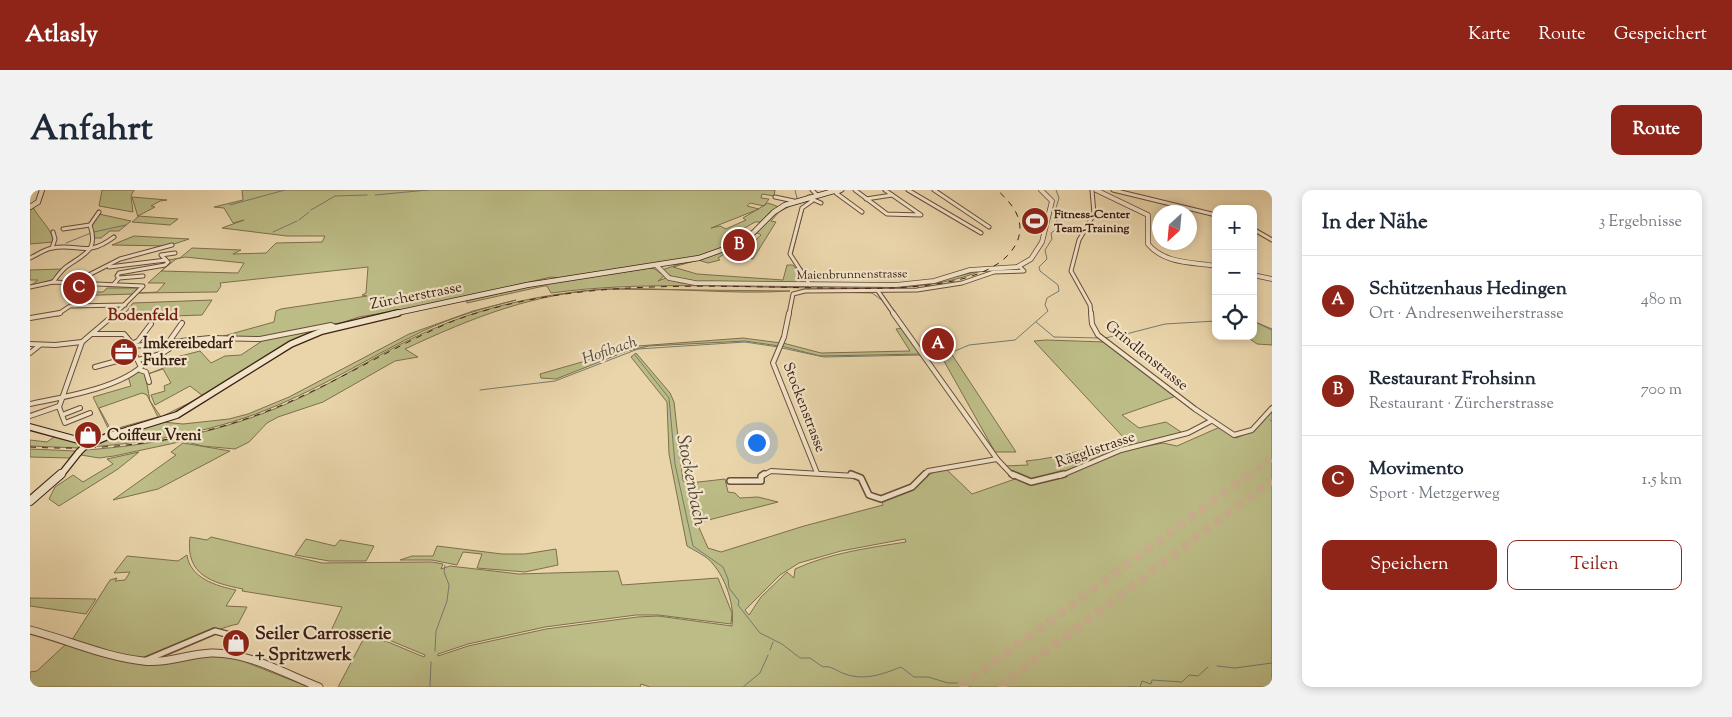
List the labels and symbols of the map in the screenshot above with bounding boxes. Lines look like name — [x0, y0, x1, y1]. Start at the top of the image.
north arrow — [1152, 205, 1197, 250]
sports icon: Fitness-Center Team-Training — [1020, 206, 1050, 236]
place label: Fitness-Center Team-Training — [1053, 206, 1131, 238]
pin: B — [723, 226, 755, 264]
street label: Maienbrunnenstrasse — [796, 265, 908, 285]
pin: C — [63, 269, 95, 307]
street label: Zürcherstrasse — [369, 277, 464, 316]
district label: Bodenfeld — [108, 305, 179, 328]
street label: Grindlenstrasse — [1100, 316, 1192, 396]
pin: A — [922, 325, 954, 363]
water label: Hofibach — [579, 331, 641, 371]
place label: Imkereibedarf Fuhrer — [143, 334, 235, 372]
office icon: Imkereibedarf Fuhrer — [109, 337, 139, 367]
street label: Stockenstrasse — [777, 359, 830, 456]
shop icon: Coiffeur Vreni — [73, 420, 103, 450]
place label: Coiffeur Vreni — [107, 426, 202, 447]
street label: Rägglistrasse — [1053, 427, 1138, 474]
your location — [744, 430, 770, 456]
water label: Stockenbach — [668, 433, 713, 529]
place label: Seiler Carrosserie + Spritzwerk — [255, 622, 392, 669]
shop icon: Seiler Carrosserie + Spritzwerk — [221, 628, 251, 658]

